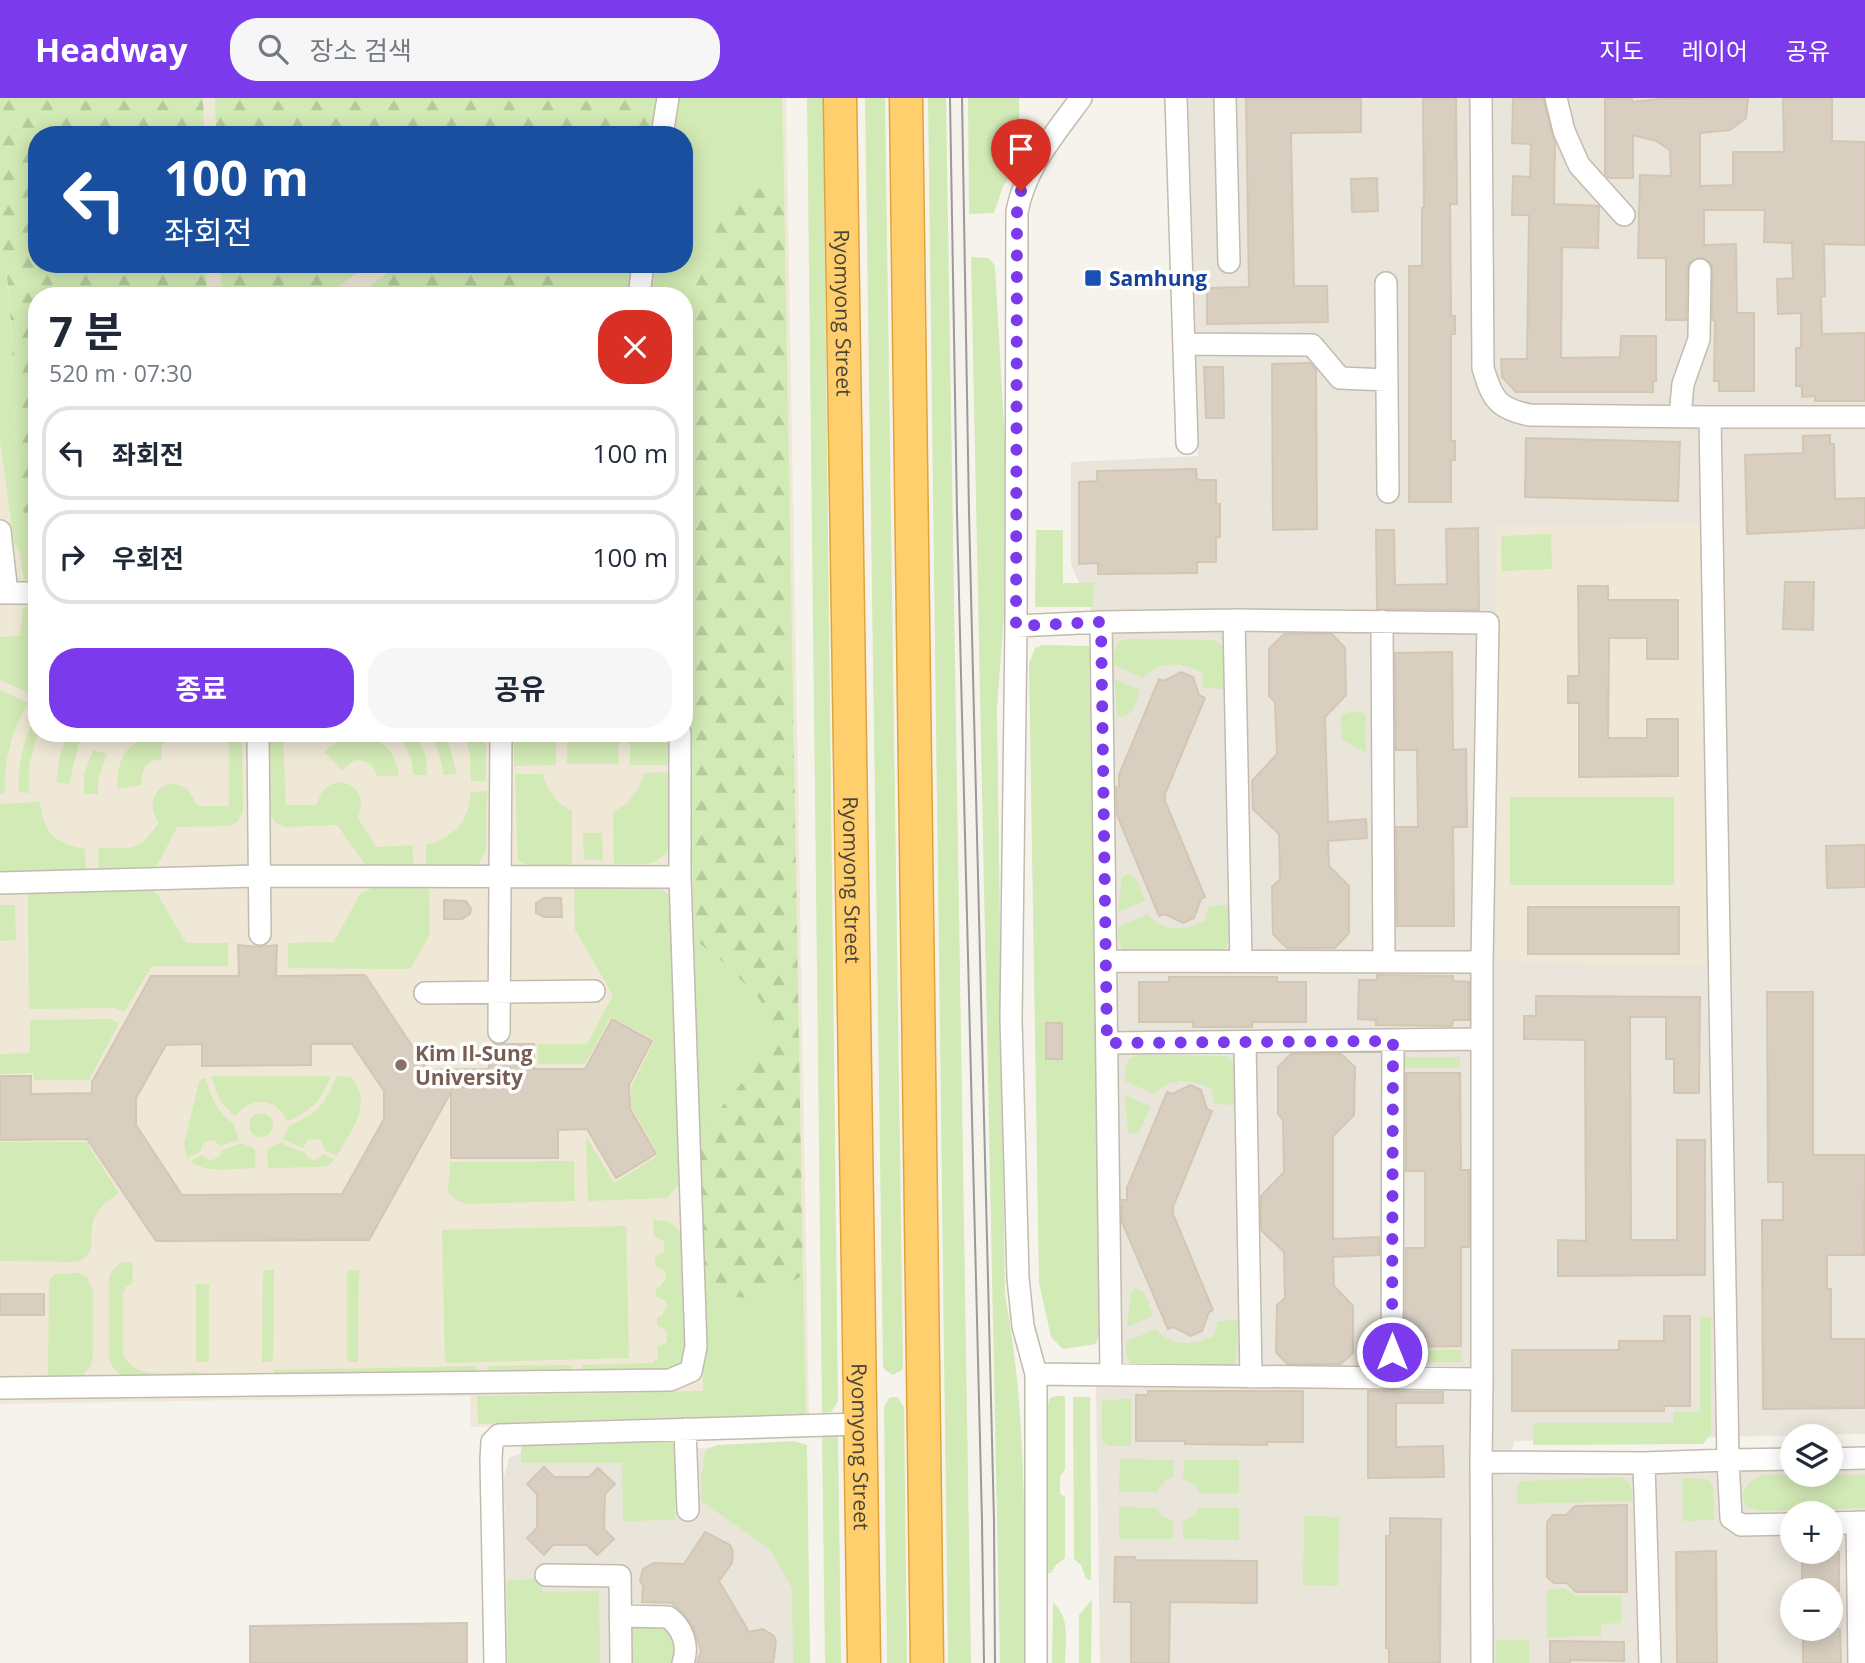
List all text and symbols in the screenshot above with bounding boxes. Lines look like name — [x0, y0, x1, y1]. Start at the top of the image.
search box — [230, 18, 720, 81]
text: Headway — [35, 27, 188, 72]
icon: search — [254, 30, 292, 68]
text: 장소 검색 — [310, 32, 412, 68]
text: 지도 — [1599, 34, 1644, 67]
text: 레이어 — [1682, 34, 1748, 67]
text: 공유 — [1786, 34, 1830, 67]
pin — [991, 119, 1051, 191]
icon: arrive — [1002, 130, 1040, 168]
text: 100 m — [164, 144, 309, 210]
icon: left — [49, 154, 140, 245]
text: 좌회전 — [164, 210, 252, 253]
street label: Ryomyong Street — [828, 229, 859, 397]
place label: Samhung — [1109, 264, 1207, 292]
marker: Samhung — [1083, 268, 1103, 288]
text: 7 분 — [49, 302, 123, 359]
button: close — [598, 310, 672, 384]
text: 520 m · 07:30 — [49, 357, 192, 389]
icon: left — [53, 434, 91, 472]
text: 100 m — [593, 435, 668, 471]
text: 좌회전 — [112, 436, 184, 472]
icon: right — [53, 538, 91, 576]
text: 100 m — [593, 539, 668, 575]
text: 우회전 — [112, 540, 184, 576]
button: 종료 — [49, 648, 354, 728]
button: 공유 — [368, 648, 672, 728]
street label: Ryomyong Street — [837, 796, 867, 964]
place label: Kim Il-Sung University — [415, 1039, 533, 1091]
marker: Kim Il-Sung University — [393, 1057, 409, 1073]
position arrow — [1355, 1315, 1429, 1389]
street label: Ryomyong Street — [845, 1363, 876, 1531]
map controls — [1780, 1424, 1843, 1641]
button: layers — [1780, 1424, 1843, 1487]
button: + — [1780, 1501, 1843, 1564]
button: − — [1780, 1578, 1843, 1641]

